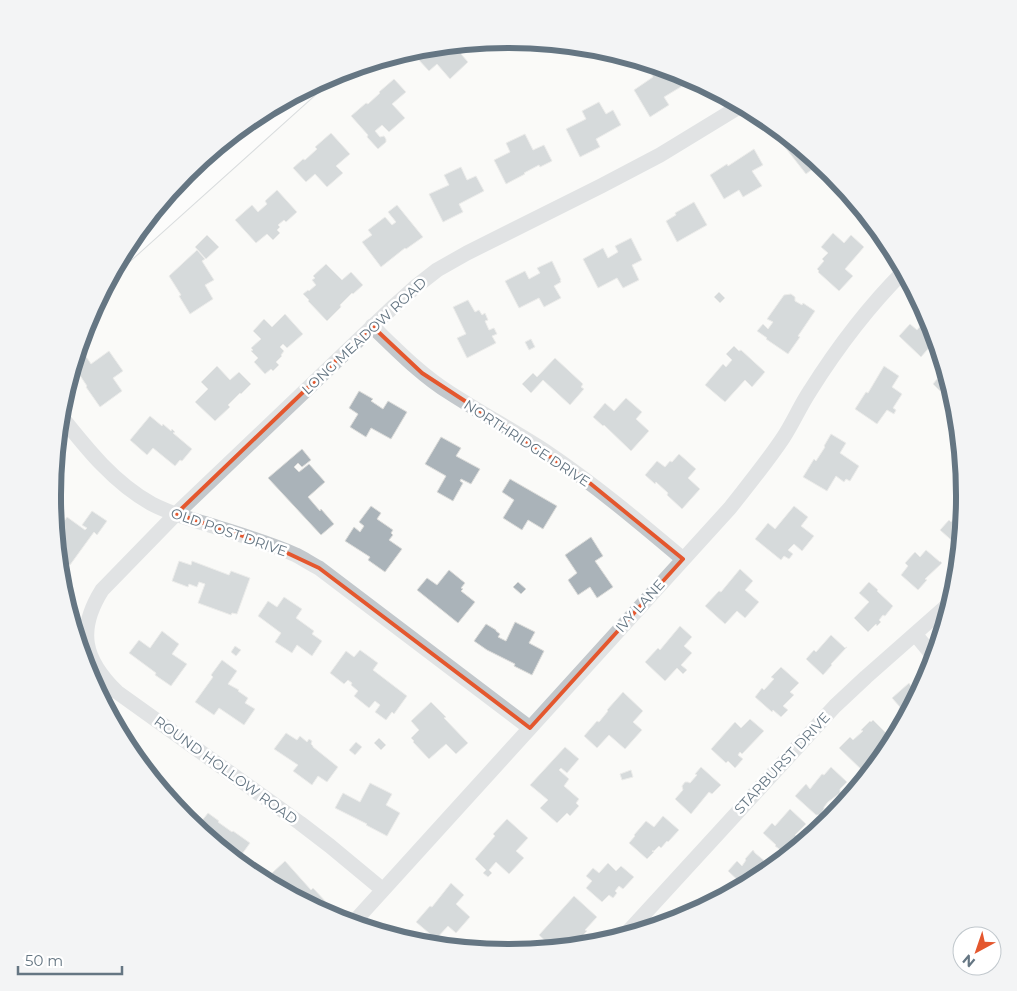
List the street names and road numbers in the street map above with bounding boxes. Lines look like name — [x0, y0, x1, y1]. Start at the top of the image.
street label: LONG MEADOW ROAD — [298, 273, 430, 399]
street label: NORTHRIDGE DRIVE — [460, 395, 594, 491]
street label: OLD POST DRIVE — [168, 504, 290, 560]
street label: IVY LANE — [612, 576, 668, 636]
street label: STARBURST DRIVE — [730, 708, 834, 818]
street label: ROUND HOLLOW ROAD — [151, 712, 301, 828]

